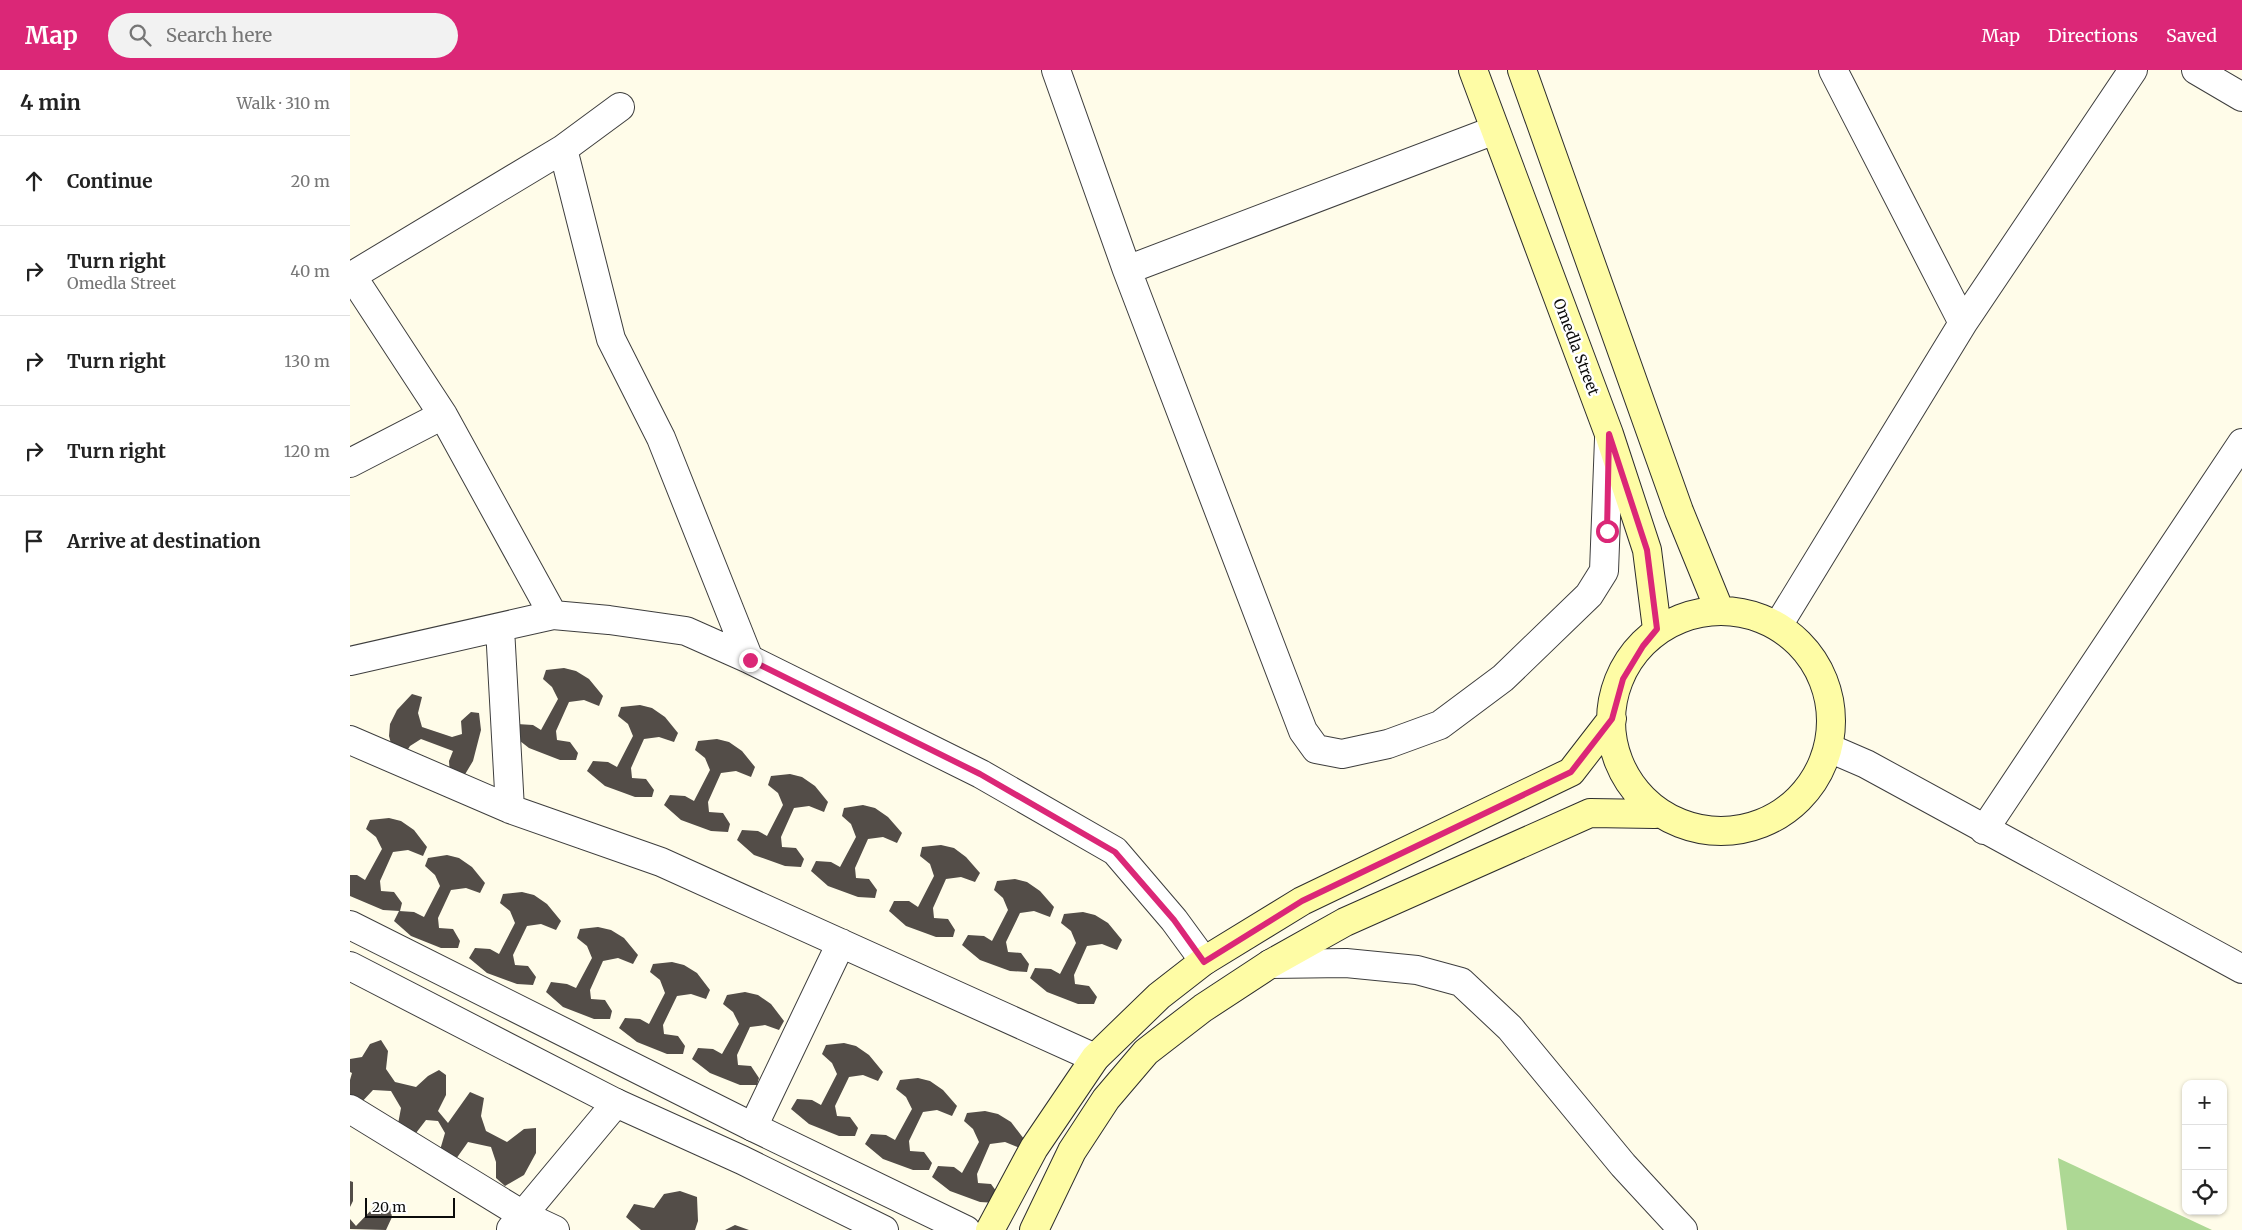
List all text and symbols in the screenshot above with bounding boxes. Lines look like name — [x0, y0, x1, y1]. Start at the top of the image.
search box — [108, 13, 458, 58]
text: Map — [25, 20, 78, 51]
icon: search — [126, 21, 154, 49]
text: Search here — [166, 23, 272, 47]
text: Map — [1982, 24, 2020, 47]
text: Directions — [2048, 24, 2138, 47]
text: Saved — [2166, 24, 2217, 47]
text: 4 min — [20, 89, 81, 116]
text: Walk · 310 m — [237, 93, 330, 113]
icon: ahead — [20, 167, 48, 195]
text: Continue — [67, 169, 153, 193]
text: 20 m — [291, 171, 330, 191]
text: Turn right — [67, 249, 166, 273]
icon: right — [20, 257, 48, 285]
text: 40 m — [290, 261, 330, 281]
text: Omedla Street — [67, 273, 176, 293]
street label: Omedla Street — [1549, 296, 1604, 398]
icon: right — [20, 347, 48, 375]
text: Turn right — [67, 349, 166, 373]
text: 130 m — [284, 351, 330, 371]
icon: right — [20, 437, 48, 465]
text: Turn right — [67, 439, 166, 463]
text: 120 m — [284, 441, 330, 461]
route start — [1596, 520, 1619, 543]
icon: arrive — [20, 527, 48, 555]
text: Arrive at destination — [67, 529, 261, 553]
route end — [739, 649, 762, 672]
map controls — [2182, 1080, 2227, 1215]
button: + — [2182, 1080, 2227, 1125]
button: − — [2182, 1125, 2227, 1170]
button: locate — [2182, 1170, 2227, 1215]
scale bar — [365, 1195, 455, 1218]
text: 20 m — [372, 1198, 406, 1216]

